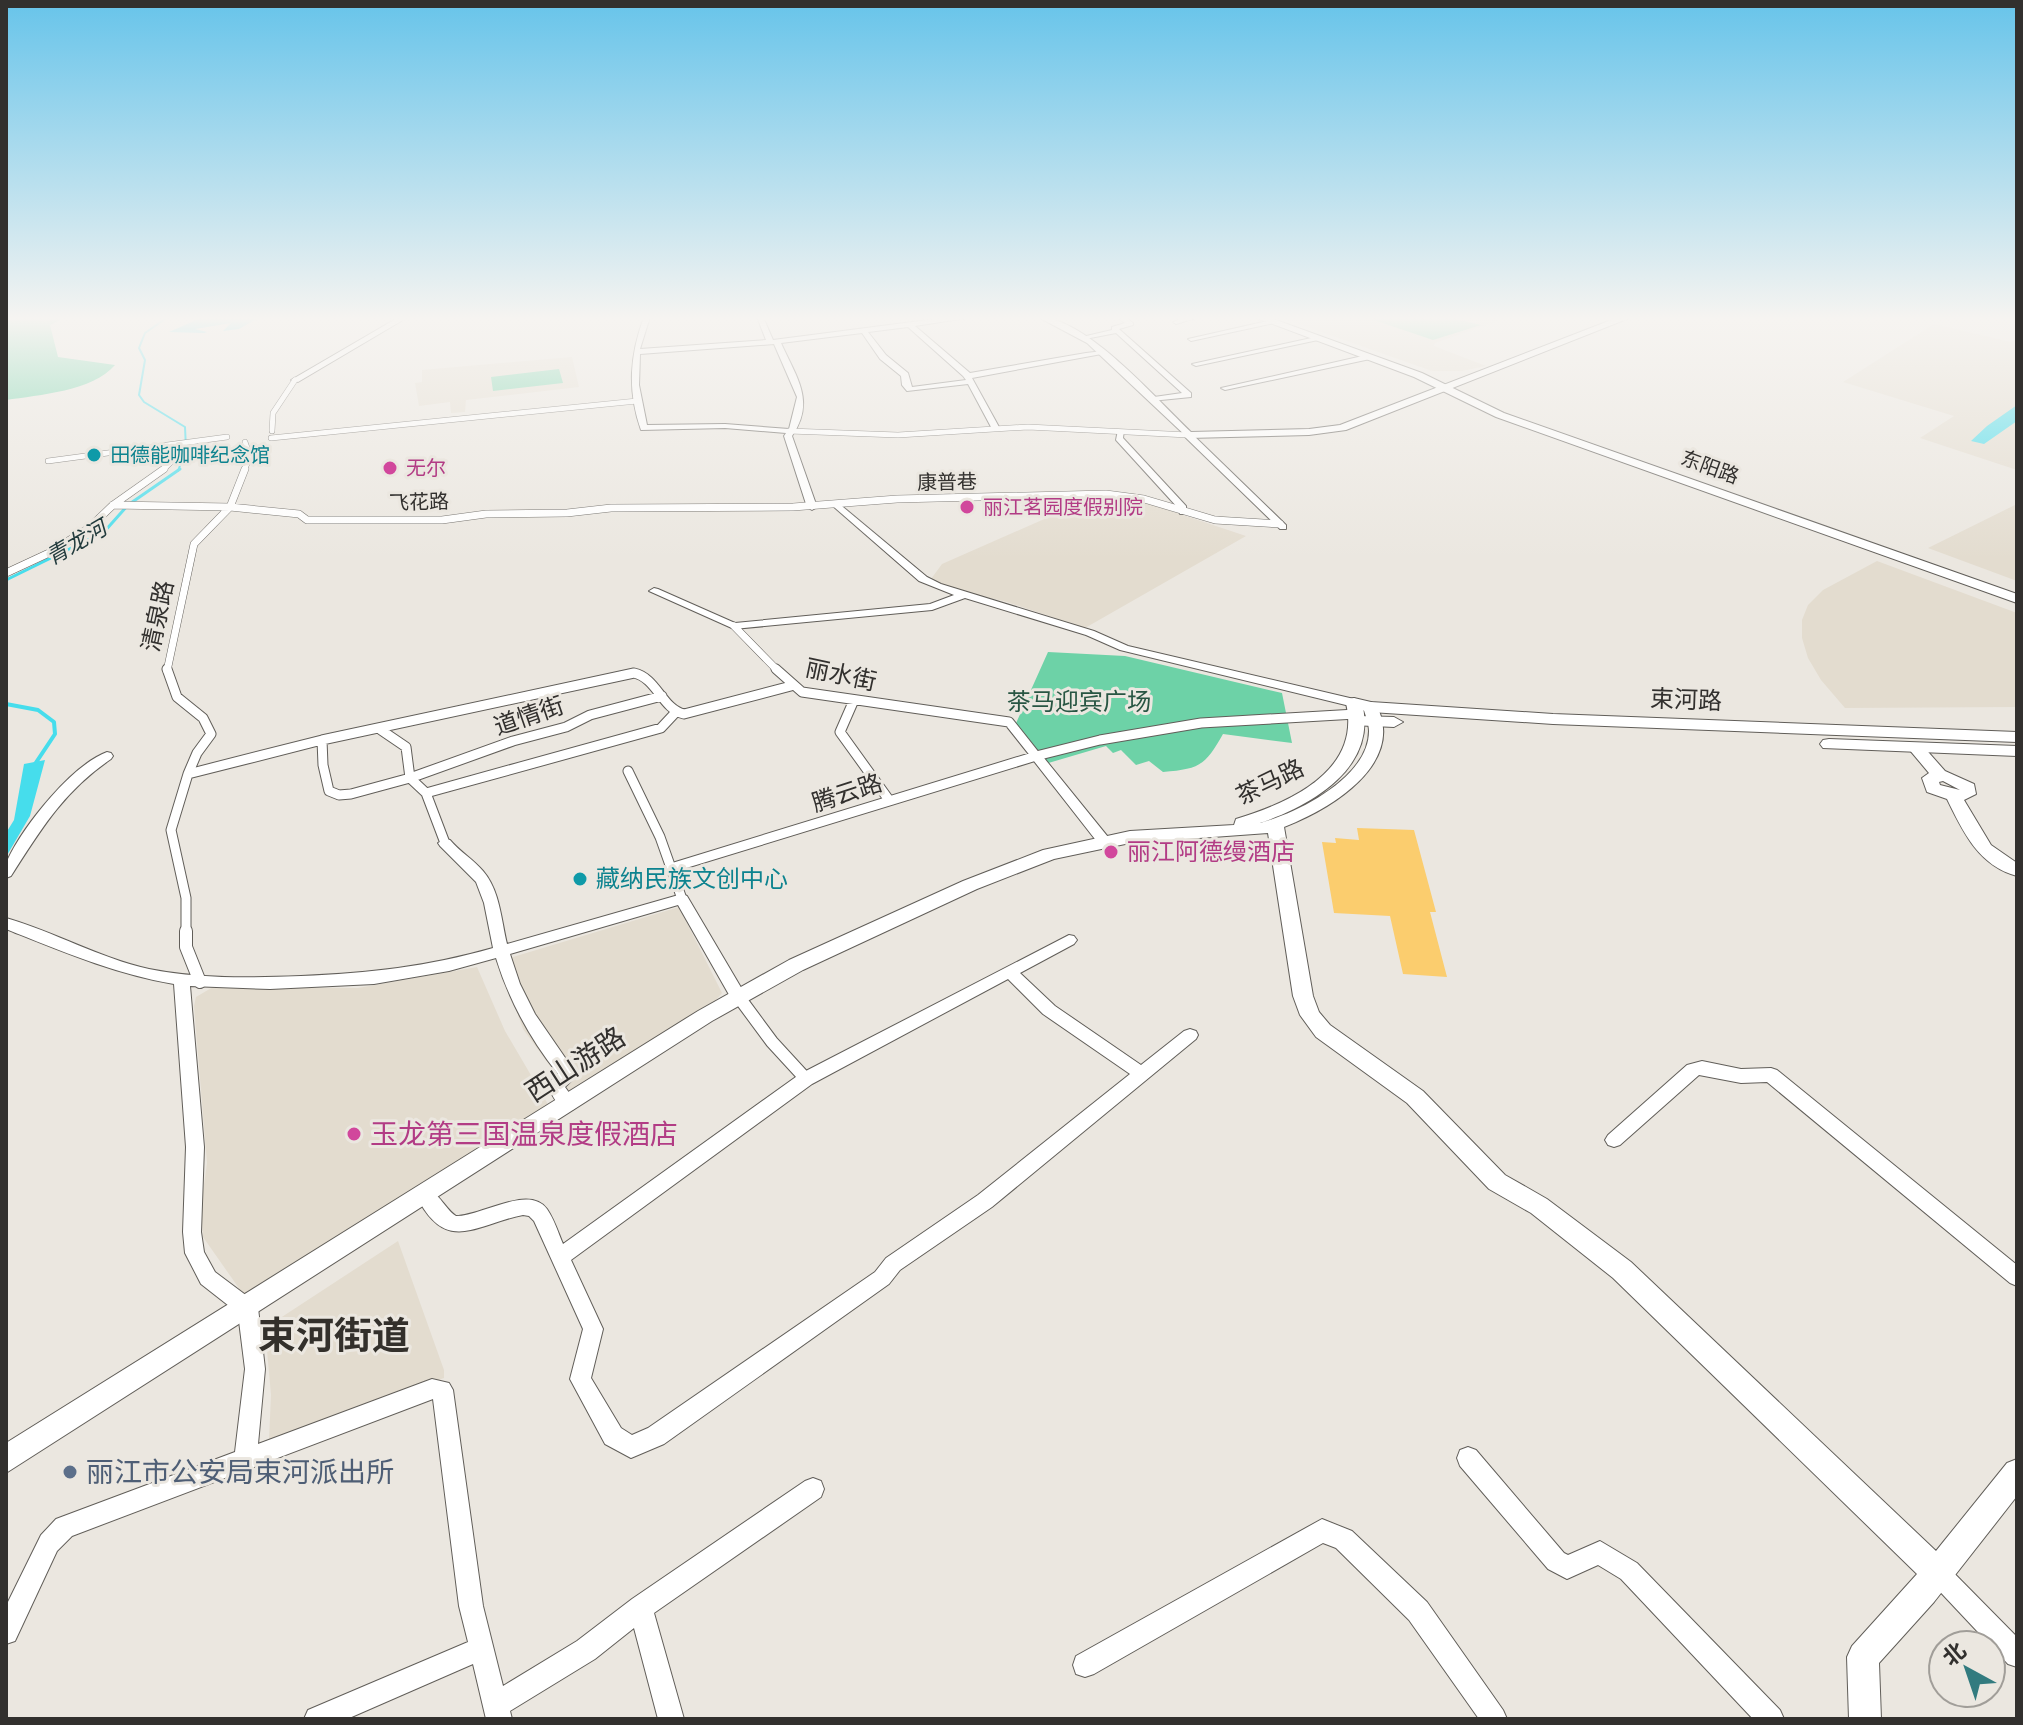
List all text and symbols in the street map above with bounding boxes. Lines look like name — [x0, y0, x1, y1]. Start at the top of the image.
place label: 田德能咖啡纪念馆 — [110, 443, 270, 466]
street label: 东阳路 — [1678, 445, 1742, 488]
marker: 田德能咖啡纪念馆 — [85, 446, 103, 464]
place label: 无尔 — [406, 456, 446, 479]
marker: 无尔 — [381, 459, 399, 477]
street label: 康普巷 — [917, 469, 977, 494]
street label: 飞花路 — [389, 489, 449, 514]
place label: 丽江茗园度假别院 — [983, 495, 1143, 518]
marker: 丽江茗园度假别院 — [958, 498, 976, 516]
water label: 青龙河 — [41, 512, 114, 569]
street label: 清泉路 — [137, 578, 178, 654]
street label: 丽水街 — [803, 654, 879, 695]
street label: 束河路 — [1650, 685, 1722, 714]
park label: 茶马迎宾广场 — [1007, 688, 1151, 715]
street label: 道情街 — [490, 691, 567, 740]
street label: 茶马路 — [1232, 754, 1308, 809]
street label: 腾云路 — [808, 769, 885, 816]
place label: 丽江阿德缦酒店 — [1127, 838, 1295, 865]
marker: 丽江阿德缦酒店 — [1102, 843, 1120, 861]
place label: 藏纳民族文创中心 — [596, 865, 788, 892]
marker: 藏纳民族文创中心 — [571, 870, 589, 888]
street label: 西山游路 — [519, 1020, 630, 1107]
place label: 玉龙第三国温泉度假酒店 — [370, 1118, 678, 1149]
marker: 玉龙第三国温泉度假酒店 — [345, 1125, 363, 1143]
district label: 束河街道 — [258, 1314, 410, 1356]
place label: 丽江市公安局束河派出所 — [86, 1456, 394, 1487]
marker: 丽江市公安局束河派出所 — [61, 1463, 79, 1481]
north arrow — [1927, 1629, 2007, 1709]
text: 北 — [1937, 1637, 1970, 1670]

